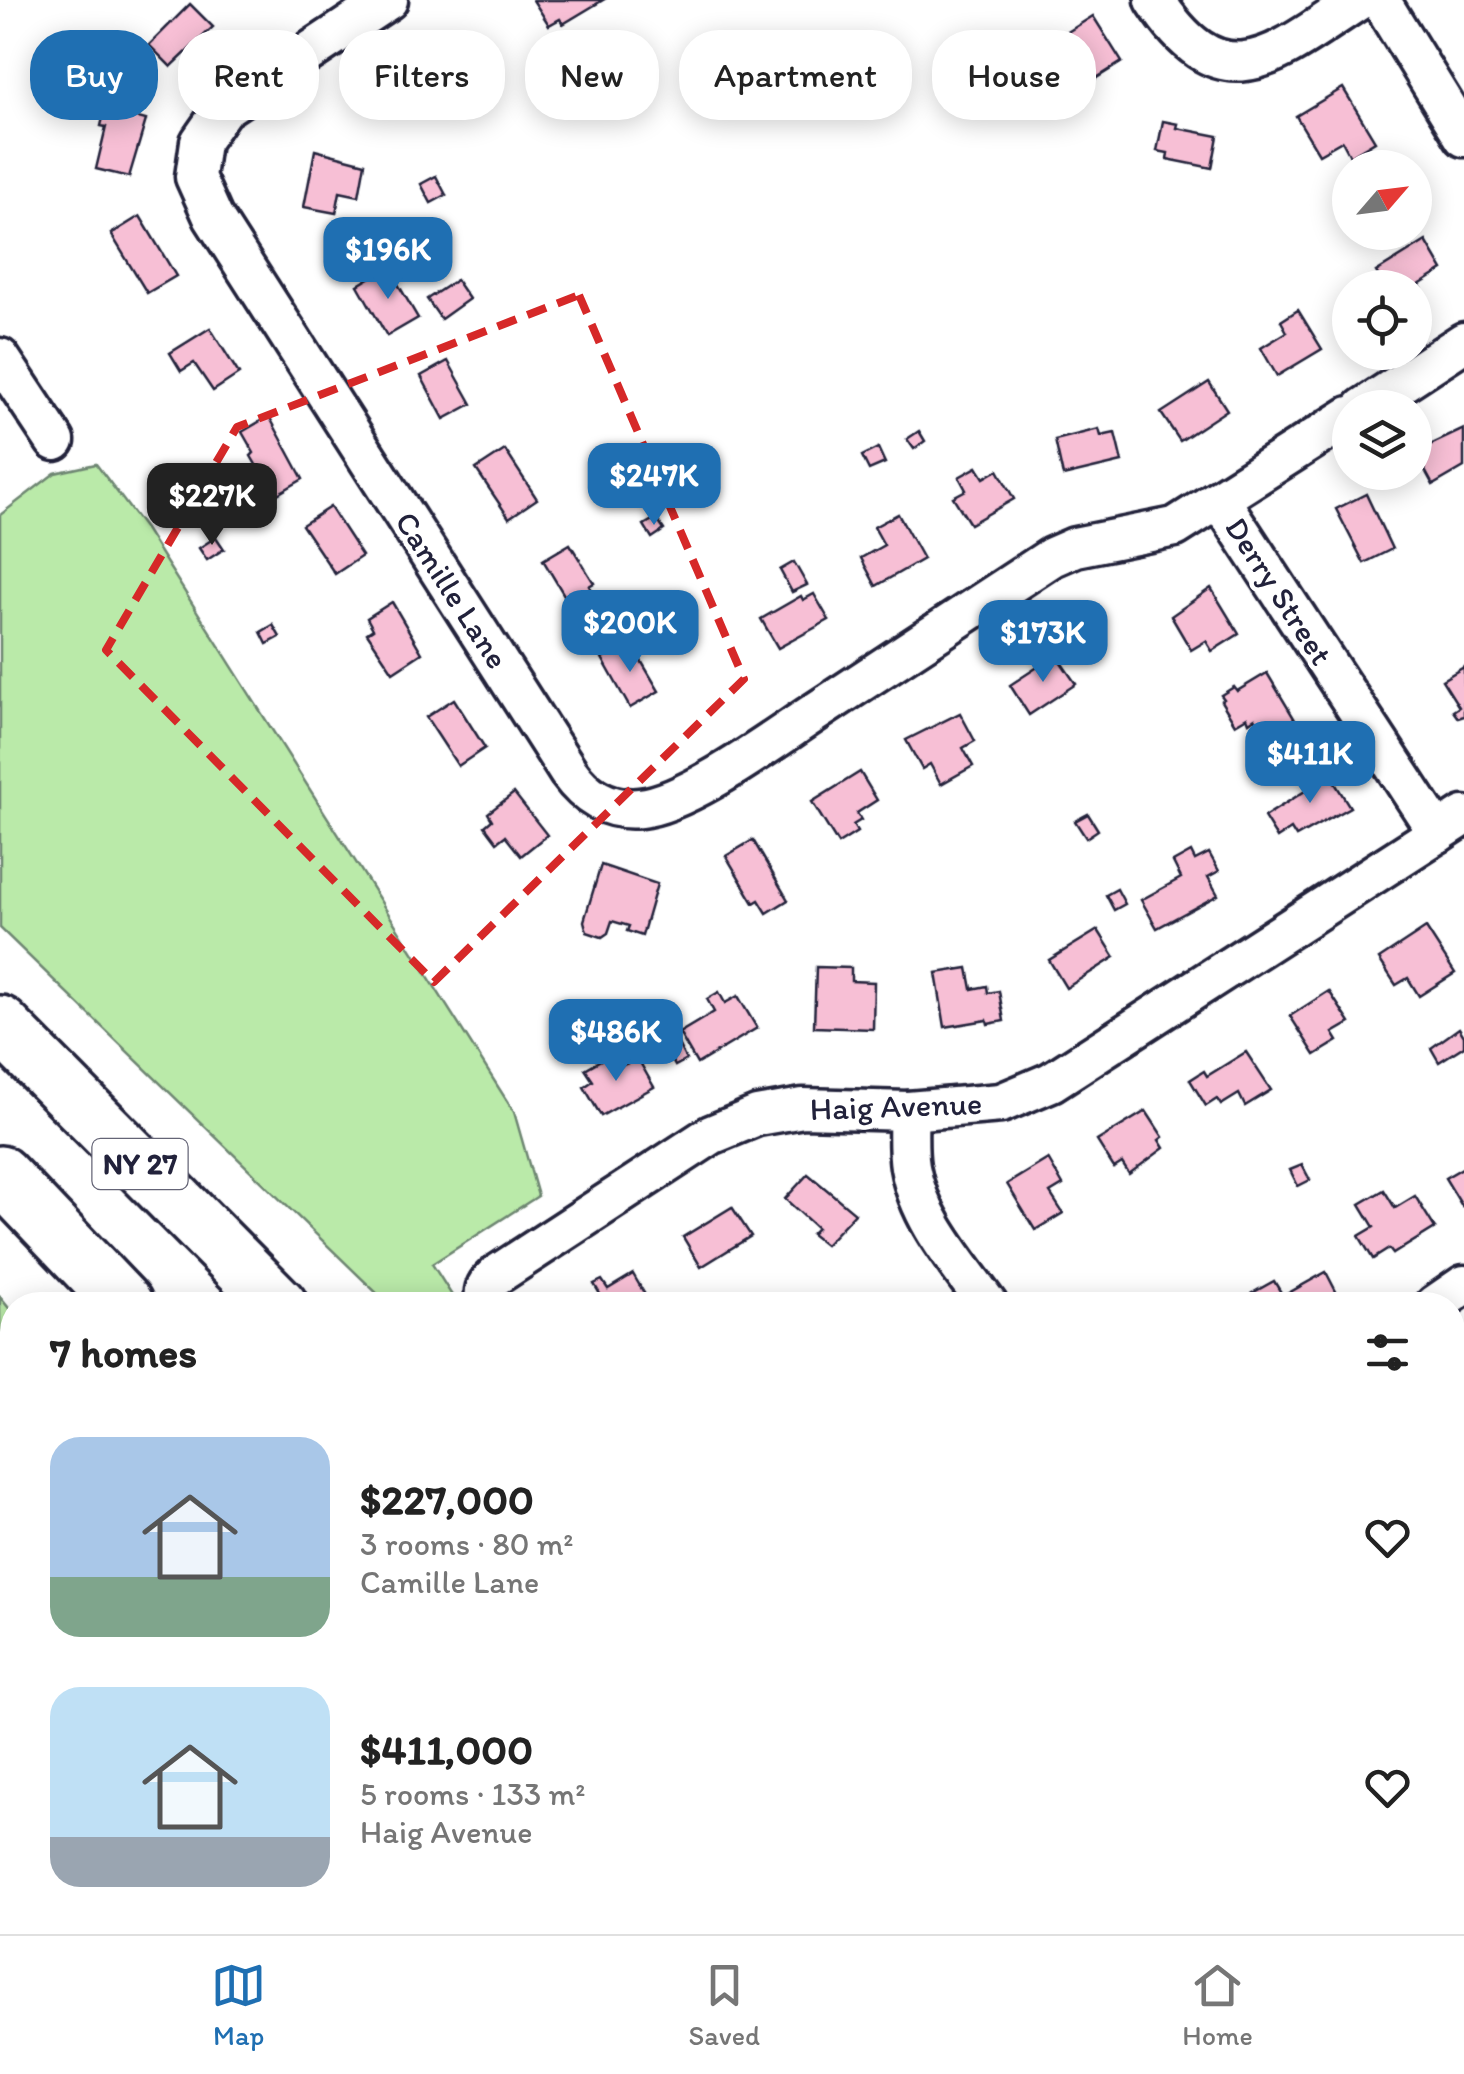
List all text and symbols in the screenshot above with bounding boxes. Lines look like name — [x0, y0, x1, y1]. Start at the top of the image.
chip: Buy — [30, 30, 158, 120]
chip: Rent — [178, 30, 319, 120]
chip: Filters — [339, 30, 505, 120]
chip: New — [525, 30, 659, 120]
chip: Apartment — [679, 30, 912, 120]
chip: House — [932, 30, 1096, 120]
north arrow — [1332, 150, 1432, 250]
map controls — [1332, 150, 1432, 490]
pin: $196K — [318, 217, 458, 302]
text: $196K — [345, 230, 431, 268]
button: locate — [1332, 270, 1432, 370]
button: layers — [1332, 390, 1432, 490]
pin: $247K — [584, 443, 724, 528]
text: $247K — [610, 456, 698, 494]
pin: $227K — [142, 463, 282, 548]
text: $227K — [169, 476, 255, 514]
street label: Camille Lane — [387, 505, 517, 675]
street label: Derry Street — [1217, 510, 1341, 672]
pin: $200K — [560, 590, 700, 675]
pin: $173K — [973, 600, 1113, 685]
text: $200K — [584, 603, 676, 641]
text: $173K — [1001, 613, 1085, 651]
pin: $411K — [1240, 721, 1380, 806]
text: $411K — [1267, 734, 1353, 772]
pin: $486K — [546, 999, 686, 1084]
text: $486K — [571, 1012, 661, 1050]
street label: Haig Avenue — [809, 1084, 983, 1128]
road number: NY 27 — [92, 1139, 188, 1189]
icon: filters — [1360, 1325, 1415, 1380]
text: 7 homes — [50, 1327, 197, 1378]
text: $227,000 — [360, 1474, 534, 1525]
icon: home — [130, 1477, 250, 1597]
icon: heart — [1360, 1510, 1415, 1565]
text: 3 rooms · 80 m² — [360, 1525, 574, 1563]
text: Camille Lane — [360, 1563, 539, 1601]
text: $411,000 — [360, 1724, 533, 1775]
icon: home — [130, 1727, 250, 1847]
icon: heart — [1360, 1760, 1415, 1815]
text: 5 rooms · 133 m² — [360, 1775, 585, 1813]
text: Haig Avenue — [360, 1813, 532, 1851]
tab: Map — [211, 1958, 266, 2052]
tab: Saved — [688, 1958, 760, 2052]
tab: Home — [1182, 1958, 1253, 2052]

